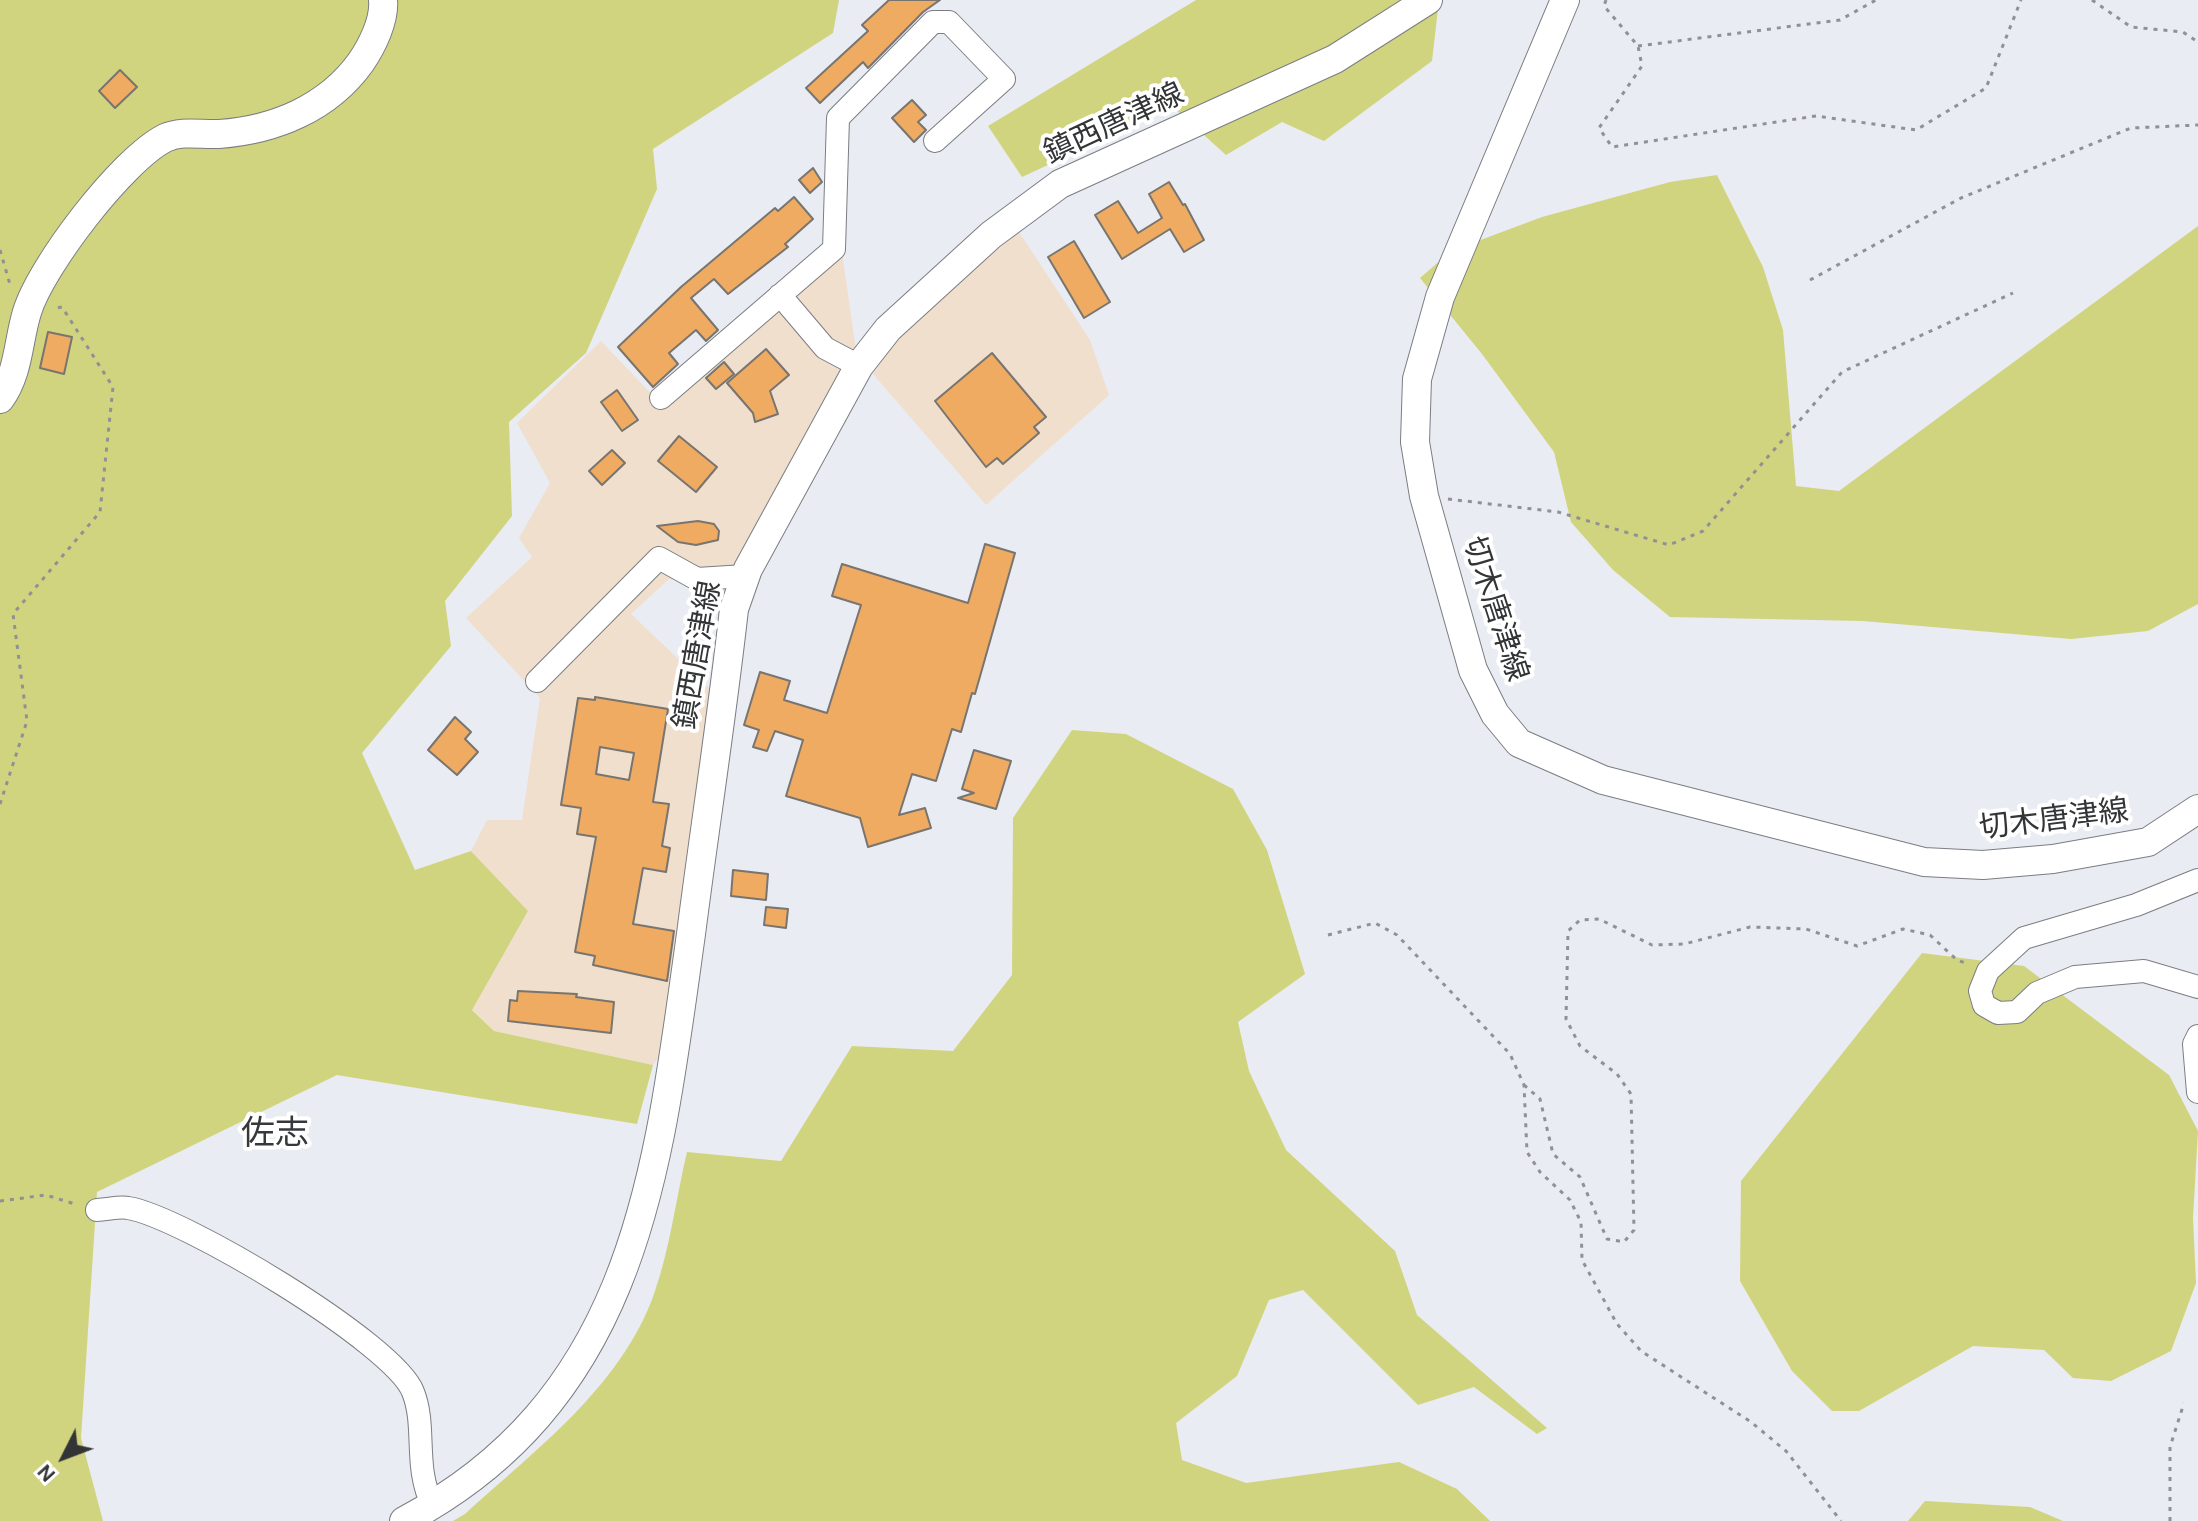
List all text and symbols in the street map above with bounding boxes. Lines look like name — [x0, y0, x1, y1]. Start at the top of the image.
street label: 鎮西唐津線 — [1038, 76, 1190, 172]
street label: 切木唐津線 — [1455, 532, 1535, 686]
street label: 鎮西唐津線 — [667, 578, 729, 732]
street label: 切木唐津線 — [1977, 793, 2131, 847]
district label: 佐志 — [241, 1114, 309, 1154]
north arrow — [24, 1417, 104, 1497]
text: N — [31, 1458, 61, 1488]

